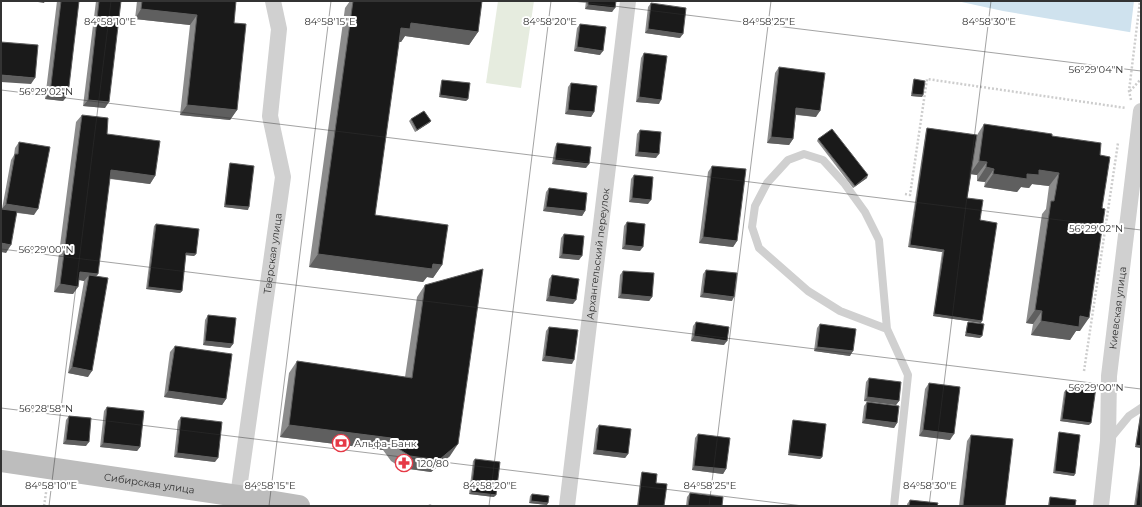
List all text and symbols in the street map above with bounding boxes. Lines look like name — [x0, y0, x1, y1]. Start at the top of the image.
text: 84°58'10"E — [84, 15, 136, 28]
text: 84°58'15"E — [304, 15, 356, 28]
text: 84°58'20"E — [523, 15, 577, 28]
text: 84°58'25"E — [742, 15, 796, 28]
text: 84°58'30"E — [962, 15, 1016, 28]
text: 56°29'04"N — [1069, 63, 1123, 76]
text: 56°29'02"N — [19, 85, 73, 98]
street label: Архангельский переулок — [583, 187, 612, 320]
street label: Тверская улица — [260, 212, 284, 295]
text: 56°29'02"N — [1069, 222, 1123, 235]
text: 56°29'00"N — [18, 243, 74, 256]
street label: Киевская улица — [1106, 266, 1129, 350]
text: 56°29'00"N — [1068, 381, 1124, 394]
text: 56°28'58"N — [19, 402, 73, 415]
bank icon: Альфа-Банк — [331, 433, 351, 453]
place label: Альфа-Банк — [354, 437, 417, 450]
pharmacy icon: 120/80 — [394, 453, 414, 473]
place label: 120/80 — [417, 457, 449, 470]
street label: Сибирская улица — [103, 470, 196, 496]
text: 84°58'10"E — [25, 479, 77, 492]
text: 84°58'15"E — [244, 479, 296, 492]
text: 84°58'20"E — [463, 479, 517, 492]
text: 84°58'25"E — [683, 479, 737, 492]
text: 84°58'30"E — [903, 479, 957, 492]

